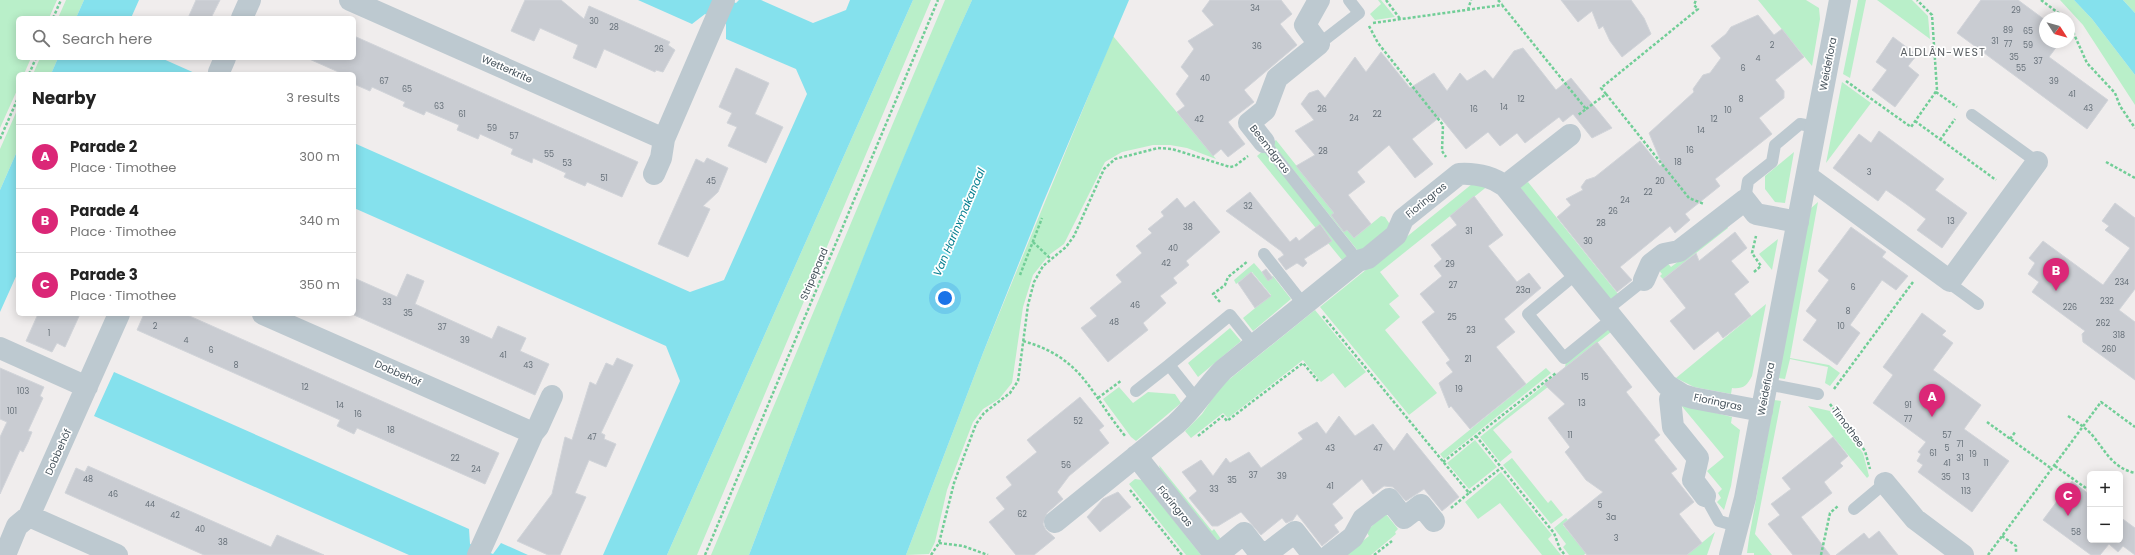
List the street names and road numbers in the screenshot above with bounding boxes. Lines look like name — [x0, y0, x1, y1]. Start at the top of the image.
street label: Weideflora — [1815, 36, 1841, 92]
street label: Wetterkrite — [479, 51, 535, 87]
street label: Beemdgras — [1246, 122, 1294, 176]
street label: Fioringras — [1402, 179, 1450, 221]
street label: Stripepaad — [796, 245, 832, 303]
street label: Dobbehôf — [372, 356, 424, 390]
street label: Weideflora — [1753, 361, 1779, 417]
street label: Fioringras — [1692, 390, 1744, 414]
street label: Timothee — [1828, 404, 1868, 450]
street label: Dobbehôf — [41, 426, 75, 478]
street label: Fioringras — [1154, 482, 1196, 530]

